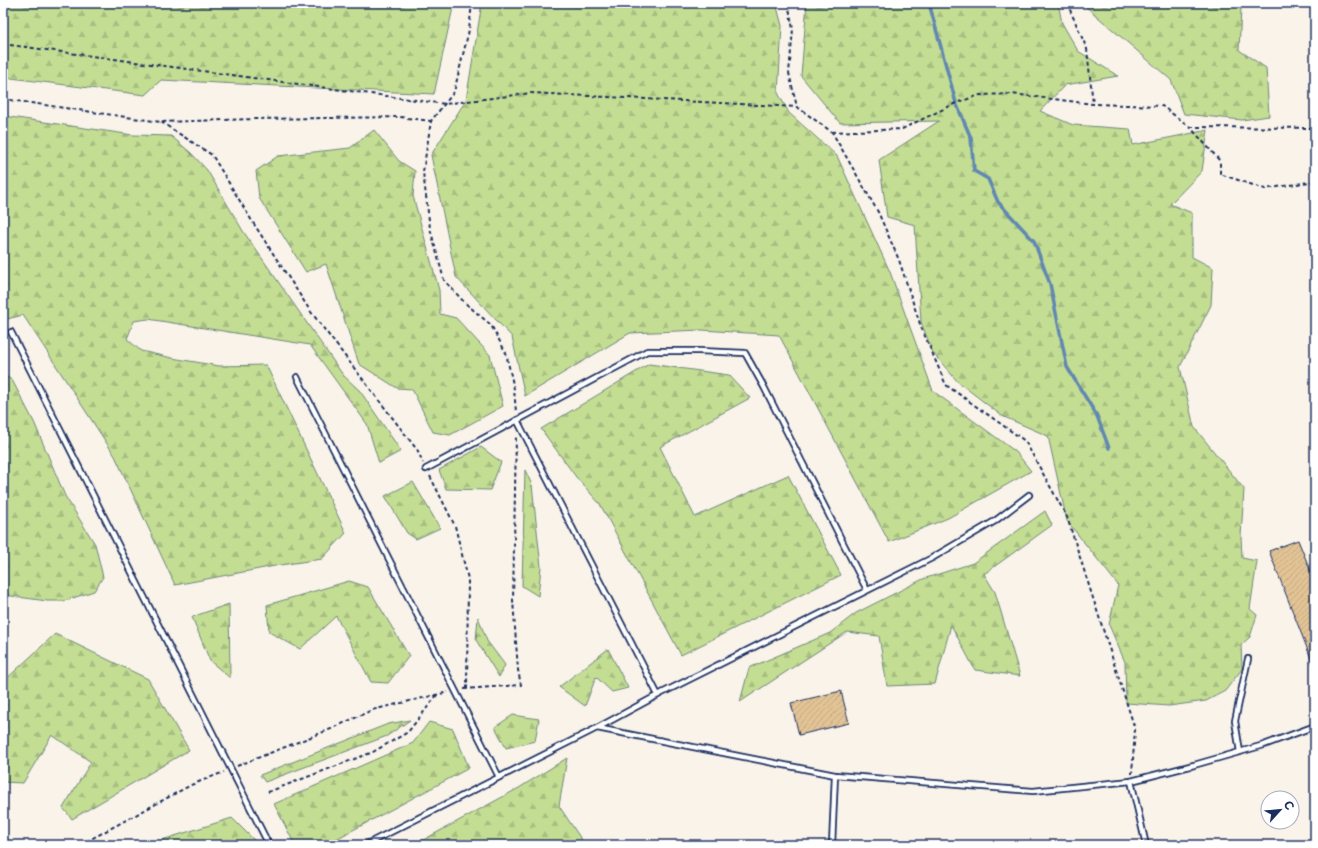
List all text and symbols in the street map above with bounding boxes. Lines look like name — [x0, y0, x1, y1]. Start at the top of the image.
north arrow — [1260, 790, 1300, 830]
text: С — [1280, 798, 1299, 813]

